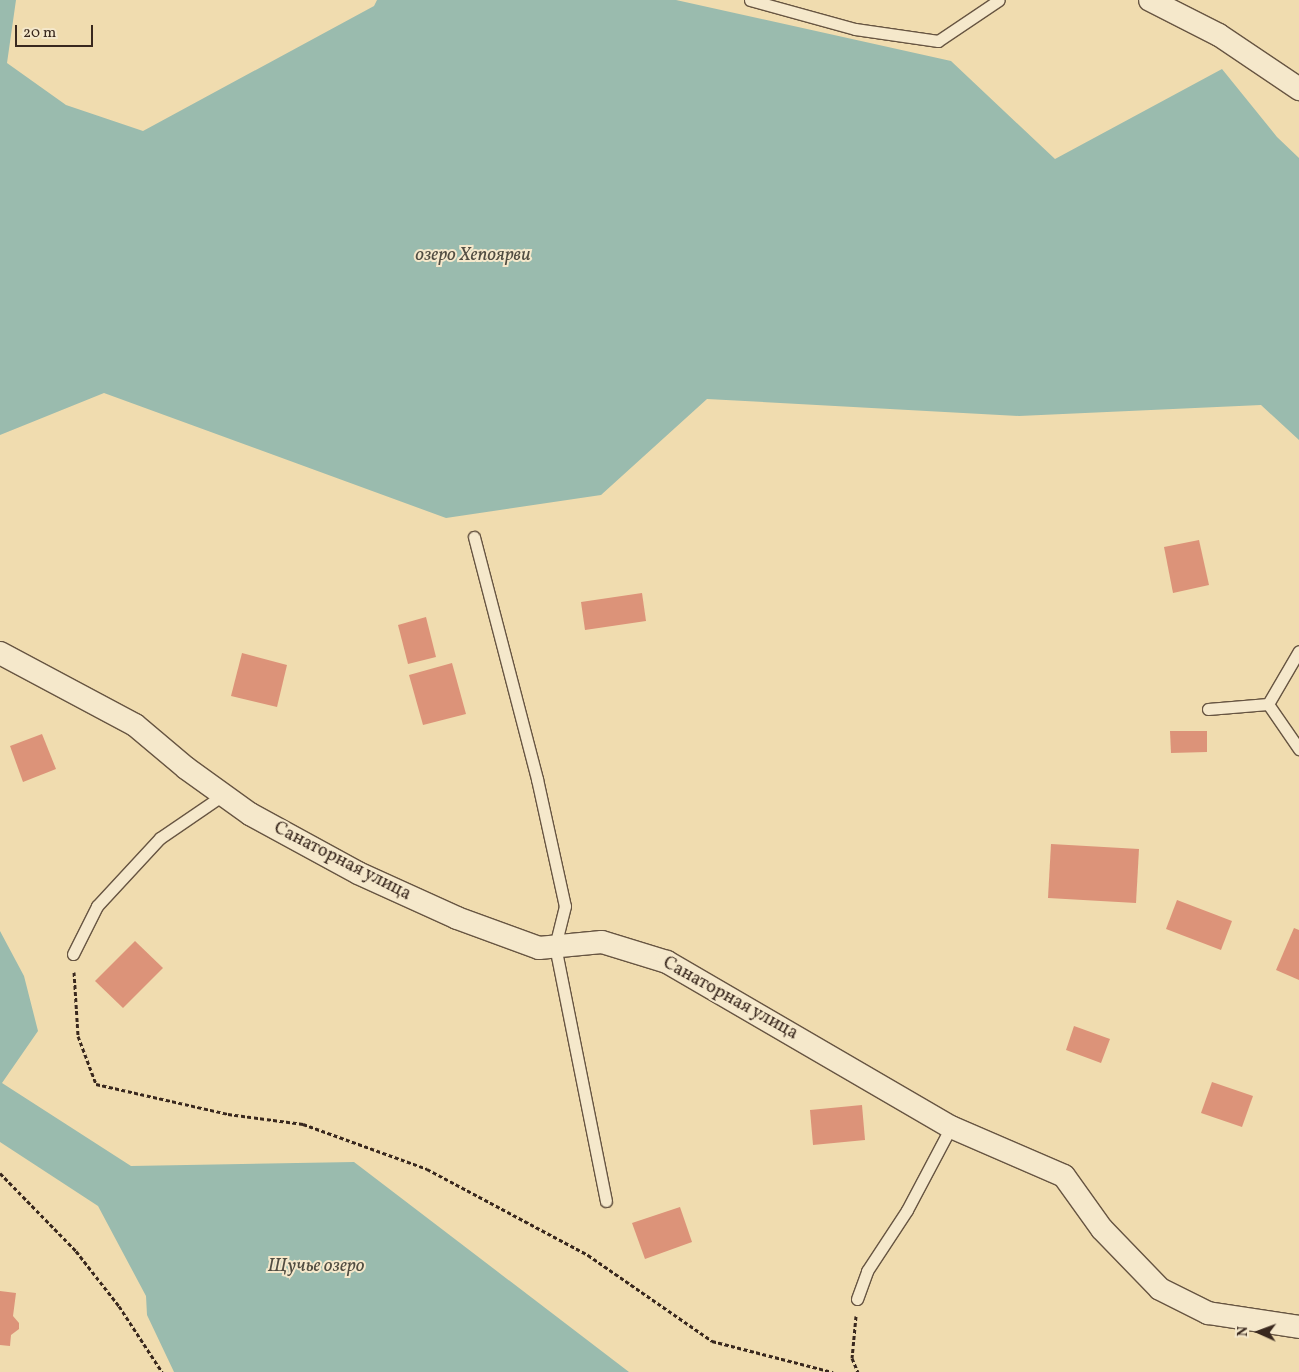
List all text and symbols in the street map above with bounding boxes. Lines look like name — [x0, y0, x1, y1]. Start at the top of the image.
scale bar — [18, 15, 95, 47]
text: 20 m — [23, 23, 56, 44]
water label: озеро Хепоярви — [415, 245, 531, 267]
street label: Санаторная улица — [269, 818, 415, 906]
street label: Санаторная улица — [658, 953, 802, 1045]
water label: Щучье озеро — [268, 1256, 364, 1278]
north arrow — [1234, 1307, 1284, 1357]
text: N — [1234, 1326, 1253, 1337]

